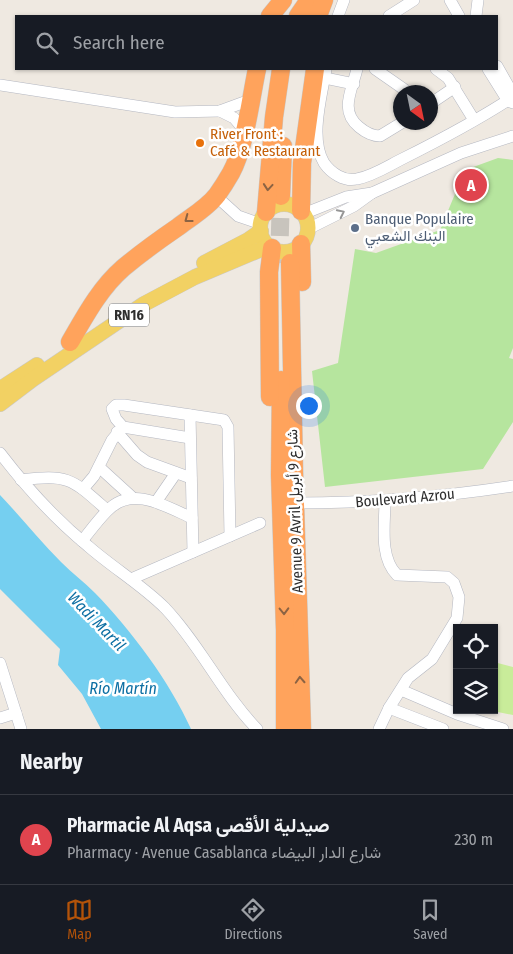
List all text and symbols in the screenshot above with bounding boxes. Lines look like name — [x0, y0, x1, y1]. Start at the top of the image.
search box — [15, 15, 498, 70]
icon: search — [33, 29, 61, 57]
text: Search here — [73, 31, 165, 54]
north arrow — [393, 85, 438, 130]
place label: River Front : Café & Restaurant — [210, 125, 320, 160]
marker: River Front : Café & Restaurant — [194, 137, 206, 149]
pin: A — [455, 166, 487, 204]
one-way arrow — [263, 183, 274, 191]
one-way arrow — [336, 209, 345, 219]
place label: Banque Populaire البنك الشعبي — [365, 210, 474, 249]
one-way arrow — [184, 213, 194, 222]
marker: Banque Populaire البنك الشعبي — [349, 222, 361, 234]
road number: RN16 — [109, 304, 149, 326]
your location — [296, 393, 322, 419]
street label: Avenue 9 Avril شارع 9 أبريل — [283, 429, 309, 593]
street label: Boulevard Azrou — [355, 485, 455, 511]
water label: Wadi Martil — [64, 588, 129, 655]
one-way arrow — [279, 608, 289, 616]
map controls — [453, 624, 498, 714]
button: locate — [453, 624, 498, 669]
button: layers — [453, 669, 498, 714]
one-way arrow — [295, 676, 305, 684]
water label: Río Martín — [89, 679, 157, 698]
text: Nearby — [20, 749, 82, 775]
text: Pharmacie Al Aqsa صيدلية الأقصى — [67, 814, 330, 837]
text: A — [32, 830, 40, 849]
text: 230 m — [454, 830, 493, 849]
text: Pharmacy · Avenue Casablanca شارع الدار البيضاء — [67, 843, 381, 862]
tab: Map — [65, 896, 93, 943]
tab: Directions — [224, 896, 282, 943]
tab: Saved — [413, 896, 448, 943]

